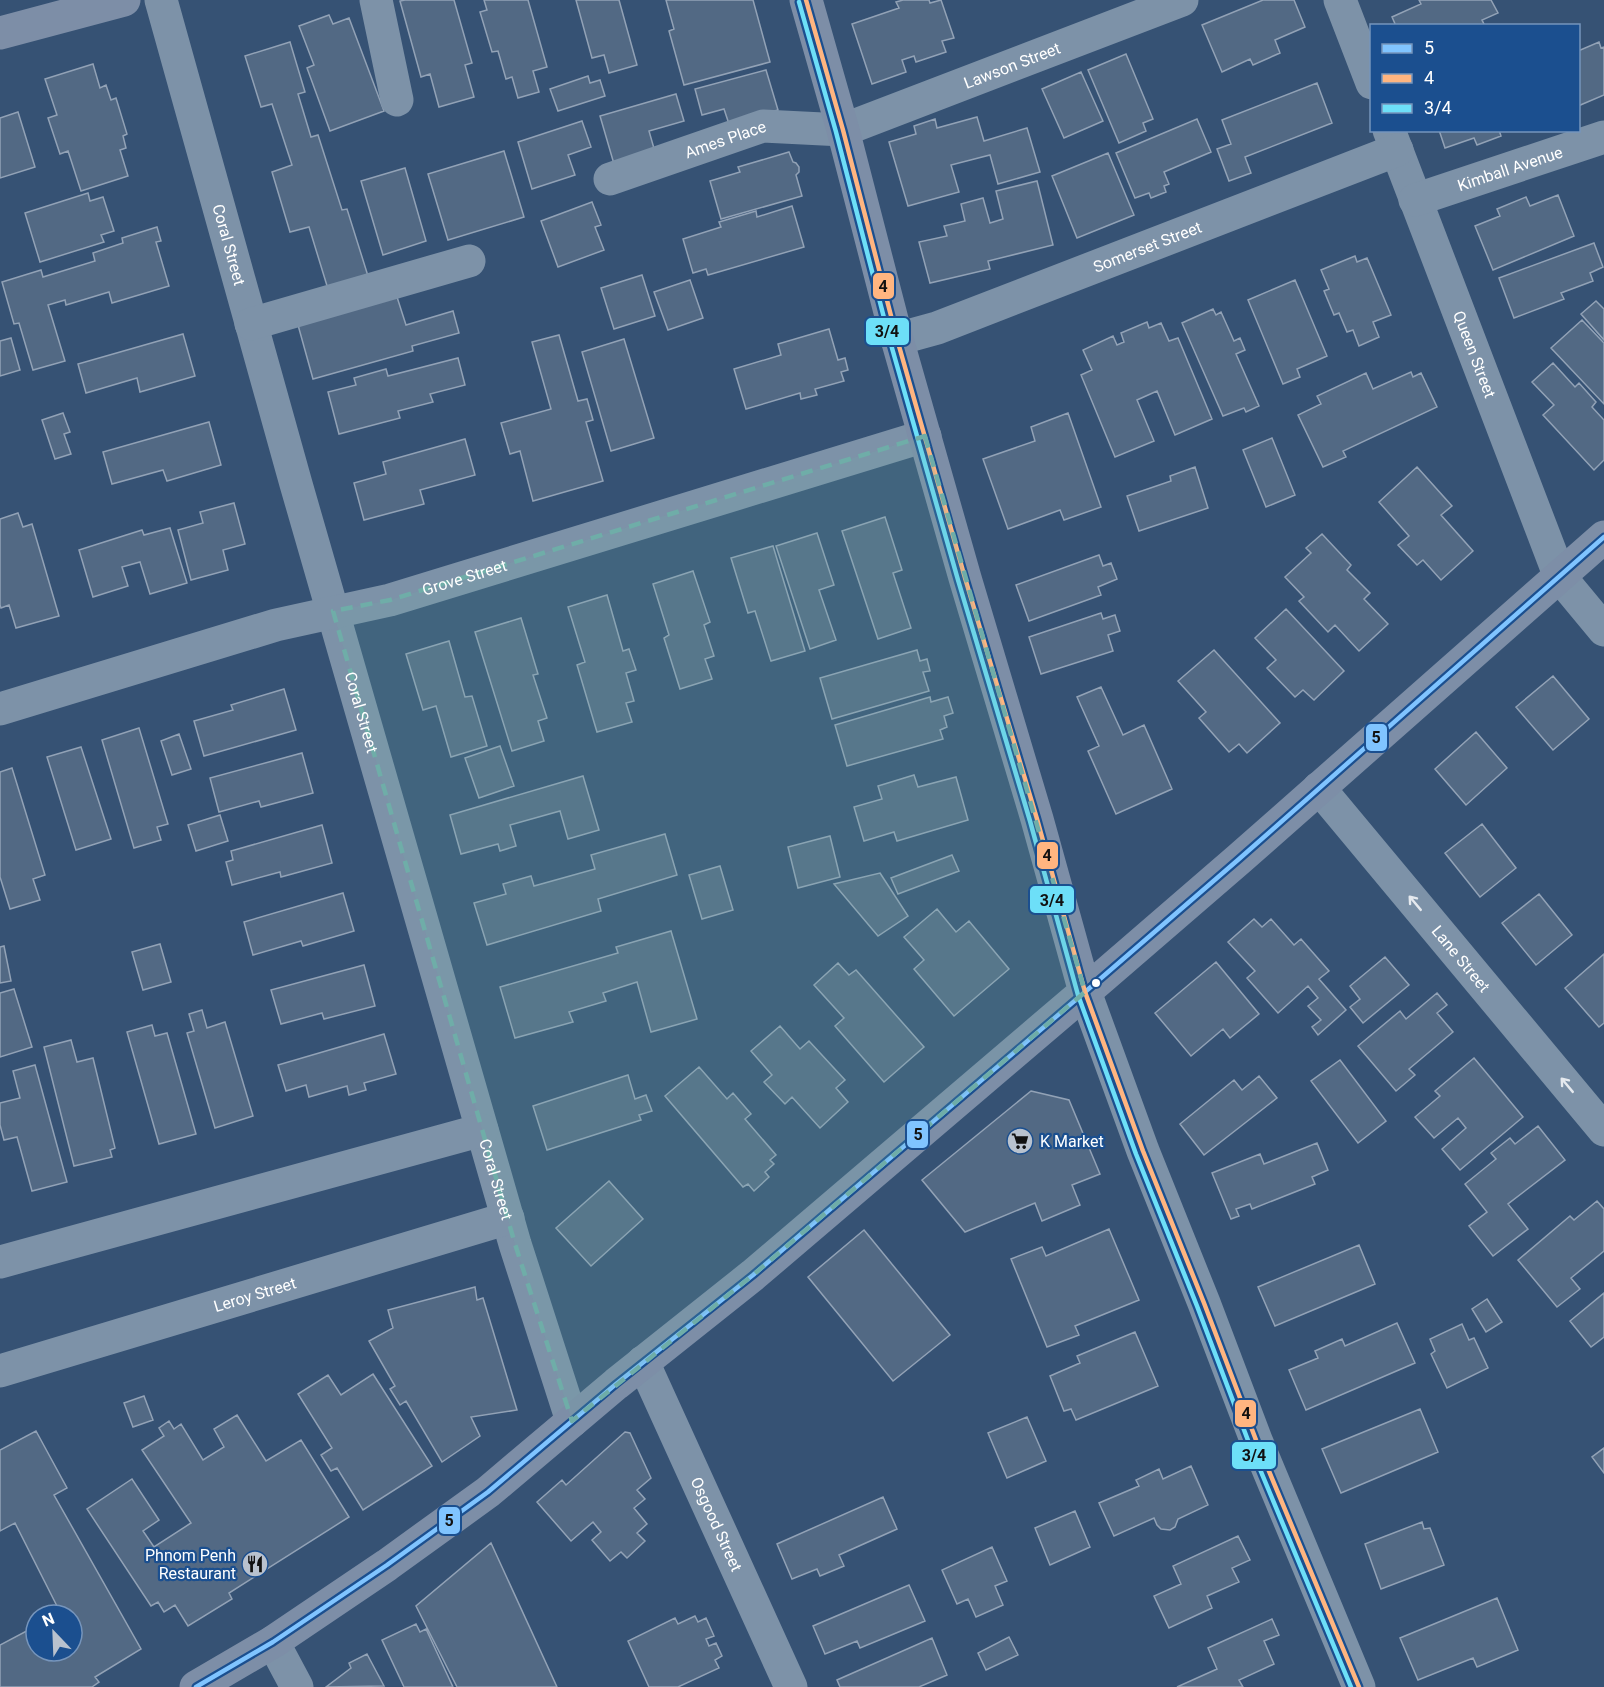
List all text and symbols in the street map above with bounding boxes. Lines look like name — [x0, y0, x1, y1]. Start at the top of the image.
legend — [1370, 24, 1580, 132]
text: 5 — [1424, 37, 1434, 58]
street label: Lawson Street — [961, 38, 1063, 92]
text: 4 — [1424, 67, 1434, 88]
text: 3/4 — [1424, 97, 1452, 118]
street label: Ames Place — [682, 116, 768, 162]
street label: Kimball Avenue — [1455, 142, 1565, 195]
street label: Coral Street — [209, 202, 250, 287]
street label: Somerset Street — [1090, 217, 1204, 276]
line badge: 4 — [872, 272, 895, 300]
text: 4 — [878, 277, 888, 296]
street label: Queen Street — [1449, 308, 1500, 400]
line badge: 3/4 — [865, 317, 910, 346]
text: 3/4 — [875, 322, 899, 341]
street label: Grove Street — [420, 555, 509, 599]
street label: Coral Street — [341, 670, 382, 755]
line badge: 5 — [1365, 723, 1388, 752]
text: 5 — [1371, 728, 1381, 747]
line badge: 4 — [1036, 841, 1059, 870]
text: 4 — [1042, 846, 1052, 865]
line badge: 3/4 — [1029, 885, 1075, 914]
text: 3/4 — [1040, 891, 1064, 910]
one-way arrow — [1408, 895, 1421, 911]
street label: Lane Street — [1428, 921, 1494, 996]
unlabelled marker — [1090, 977, 1102, 989]
one-way arrow — [1560, 1077, 1573, 1093]
line badge: 5 — [906, 1120, 929, 1149]
text: 5 — [913, 1125, 923, 1144]
supermarket icon: K Market — [1005, 1126, 1035, 1156]
place label: K Market — [1040, 1132, 1104, 1151]
street label: Coral Street — [476, 1137, 517, 1222]
street label: Leroy Street — [211, 1273, 298, 1316]
line badge: 4 — [1234, 1399, 1257, 1428]
text: 4 — [1241, 1404, 1251, 1423]
line badge: 3/4 — [1231, 1441, 1277, 1470]
text: 3/4 — [1242, 1446, 1266, 1465]
street label: Osgood Street — [687, 1474, 746, 1574]
line badge: 5 — [438, 1506, 461, 1535]
text: 5 — [444, 1511, 454, 1530]
place label: Phnom Penh Restaurant — [145, 1546, 236, 1583]
restaurant icon: Phnom Penh Restaurant — [240, 1549, 270, 1579]
north arrow — [24, 1603, 84, 1663]
text: N — [39, 1609, 57, 1631]

